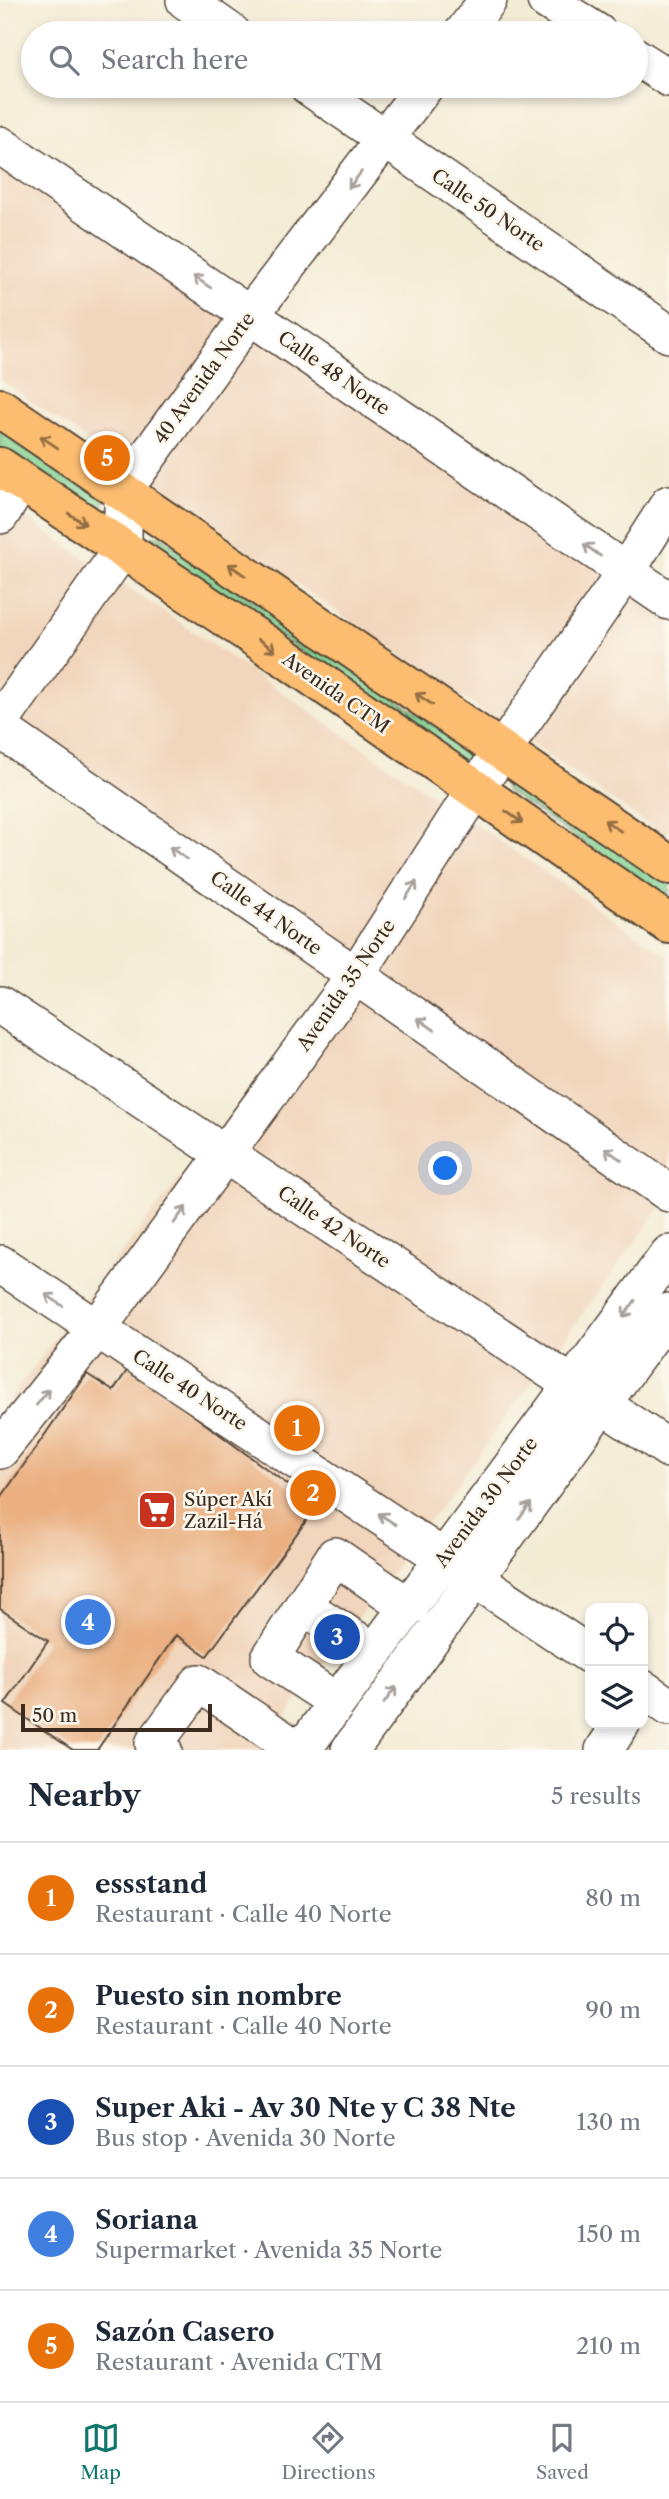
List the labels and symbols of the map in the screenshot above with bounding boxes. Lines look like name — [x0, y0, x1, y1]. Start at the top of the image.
street label: Calle 50 Norte — [427, 164, 549, 256]
one-way arrow — [347, 170, 362, 188]
one-way arrow — [193, 275, 212, 290]
street label: 40 Avenida Norte — [149, 308, 259, 448]
street label: Calle 48 Norte — [274, 326, 394, 420]
pin: 5 — [84, 432, 130, 484]
one-way arrow — [39, 435, 59, 449]
one-way arrow — [67, 512, 87, 526]
one-way arrow — [583, 543, 602, 557]
one-way arrow — [227, 563, 247, 577]
one-way arrow — [257, 638, 276, 652]
street label: Avenida CTM — [277, 647, 394, 738]
one-way arrow — [415, 691, 434, 706]
one-way arrow — [504, 810, 523, 824]
one-way arrow — [603, 819, 623, 833]
one-way arrow — [169, 846, 189, 860]
street label: Calle 44 Norte — [206, 866, 326, 960]
one-way arrow — [403, 881, 418, 900]
street label: Avenida 35 Norte — [291, 915, 400, 1056]
one-way arrow — [417, 1017, 436, 1031]
one-way arrow — [604, 1147, 623, 1161]
your location — [428, 1151, 462, 1185]
street label: Calle 42 Norte — [273, 1181, 395, 1273]
one-way arrow — [172, 1206, 187, 1225]
one-way arrow — [44, 1293, 64, 1307]
one-way arrow — [621, 1299, 636, 1318]
street label: Calle 40 Norte — [128, 1344, 252, 1436]
one-way arrow — [35, 1388, 50, 1406]
pin: 1 — [274, 1402, 320, 1454]
street label: Avenida 30 Norte — [429, 1432, 542, 1572]
pin: 2 — [290, 1467, 336, 1519]
place label: Súper Akí Zazil-Há — [184, 1488, 272, 1533]
supermarket icon: Súper Akí Zazil-Há — [136, 1489, 178, 1531]
one-way arrow — [518, 1502, 532, 1521]
one-way arrow — [378, 1512, 397, 1526]
pin: 4 — [65, 1596, 111, 1648]
pin: 3 — [314, 1611, 360, 1663]
one-way arrow — [383, 1686, 398, 1705]
scale bar — [21, 1701, 212, 1733]

